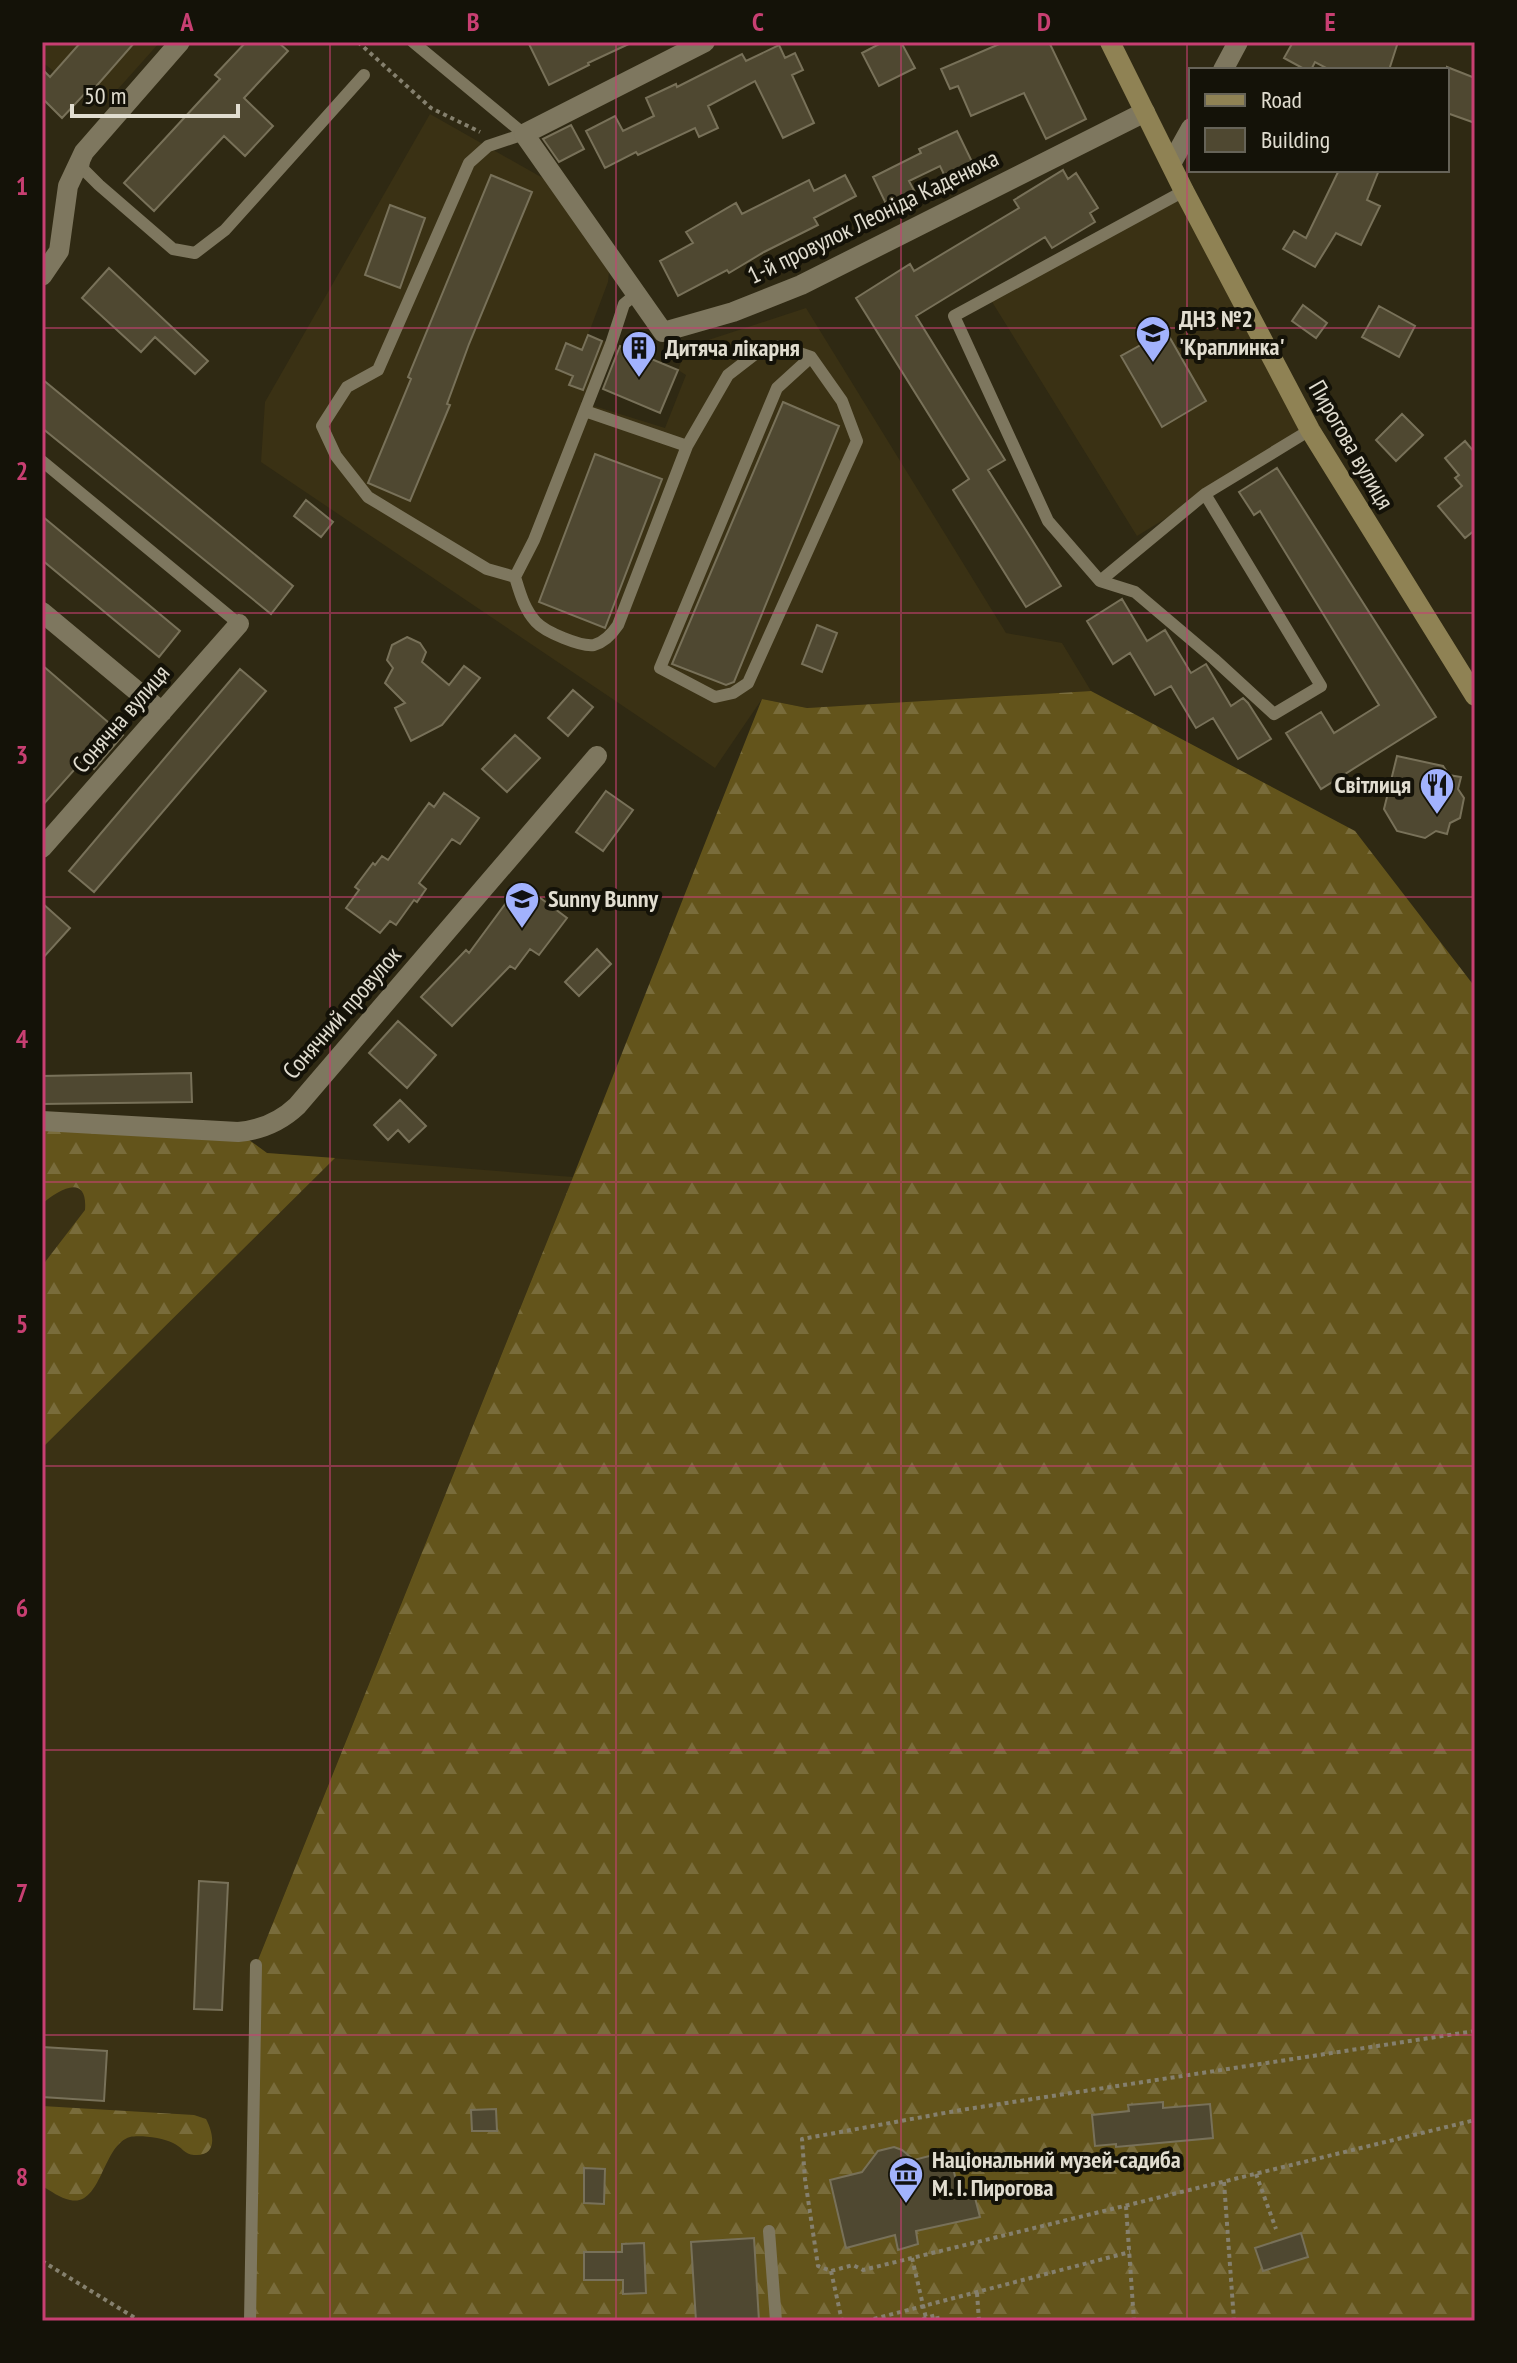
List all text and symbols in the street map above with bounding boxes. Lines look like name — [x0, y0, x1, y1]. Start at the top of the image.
text: A — [179, 5, 194, 38]
text: B — [467, 5, 480, 38]
text: C — [752, 5, 764, 38]
text: D — [1037, 5, 1051, 38]
text: E — [1324, 5, 1336, 38]
scale bar — [72, 68, 238, 118]
legend — [1189, 68, 1449, 172]
text: 50 m — [84, 80, 126, 111]
text: Road — [1261, 84, 1302, 115]
text: Building — [1261, 124, 1330, 155]
street label: 1-й провулок Леоніда Каденюка — [742, 142, 1003, 291]
text: 1 — [16, 169, 28, 202]
place label: ДНЗ №2 'Краплинка' — [1179, 303, 1285, 362]
school or university icon: ДНЗ №2 'Краплинка' — [1134, 314, 1172, 364]
building icon: Дитяча лікарня — [620, 329, 658, 379]
place label: Дитяча лікарня — [665, 332, 800, 363]
street label: Пирогова вулиця — [1302, 375, 1401, 515]
text: 2 — [16, 454, 28, 487]
street label: Сонячна вулиця — [65, 658, 176, 779]
text: 3 — [16, 738, 28, 771]
restaurant icon: Світлиця — [1418, 766, 1456, 816]
place label: Світлиця — [1335, 769, 1411, 800]
school or university icon: Sunny Bunny — [503, 880, 541, 930]
place label: Sunny Bunny — [548, 883, 659, 914]
street label: Сонячний провулок — [276, 940, 408, 1085]
text: 4 — [16, 1022, 29, 1055]
text: 5 — [16, 1307, 28, 1340]
text: 6 — [16, 1591, 28, 1624]
text: 7 — [16, 1876, 28, 1909]
place label: Національний музей-садиба М. І. Пирогова — [932, 2144, 1181, 2203]
museum icon: Національний музей-садиба М. І. Пирогова — [887, 2155, 925, 2205]
text: 8 — [16, 2160, 28, 2193]

